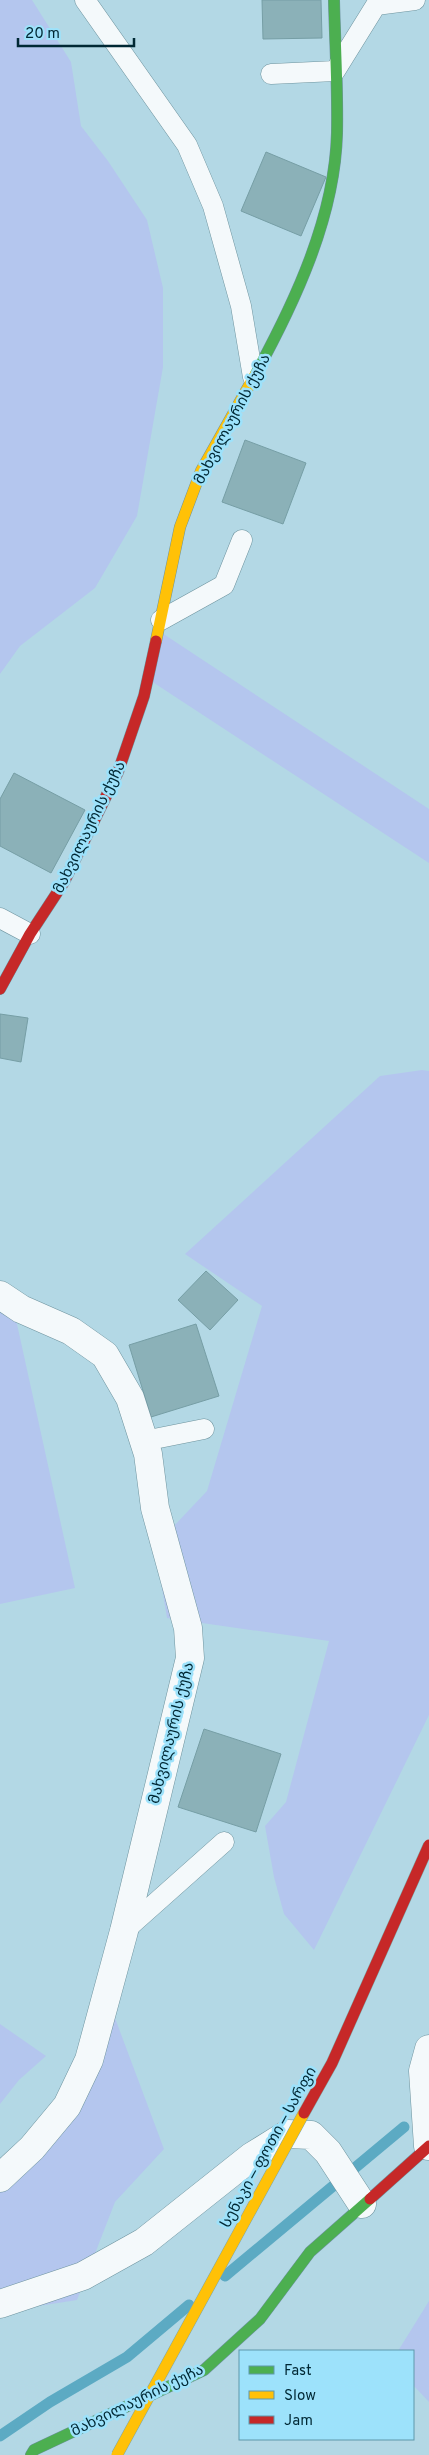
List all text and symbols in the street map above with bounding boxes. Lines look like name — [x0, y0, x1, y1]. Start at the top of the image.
scale bar — [18, 15, 134, 47]
text: 20 m — [25, 25, 60, 44]
street label: მახვილაურის ქუჩა — [191, 351, 276, 488]
street label: მახვილაურის ქუჩა — [50, 758, 131, 897]
street label: მახვილაურის ქუჩა — [146, 1661, 199, 1806]
street label: სენაკი — ფოთი — სარფი — [217, 2064, 322, 2232]
legend — [239, 2350, 414, 2440]
street label: მახვილაურის ქუჩა — [68, 2361, 207, 2442]
text: Fast — [284, 2362, 312, 2381]
text: Slow — [284, 2387, 316, 2406]
text: Jam — [284, 2412, 313, 2431]

